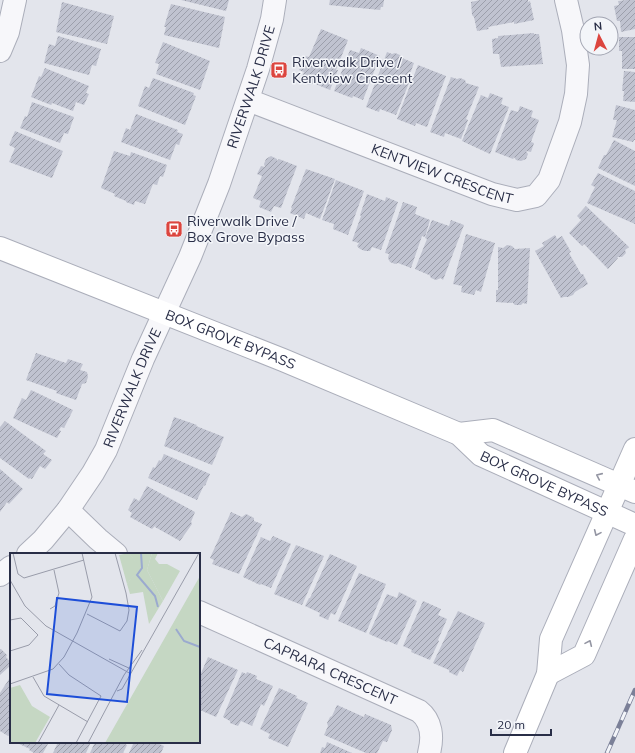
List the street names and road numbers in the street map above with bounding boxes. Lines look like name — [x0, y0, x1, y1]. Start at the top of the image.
street label: RIVERWALK DRIVE — [223, 23, 279, 151]
street label: KENTVIEW CRESCENT — [369, 139, 515, 208]
street label: BOX GROVE BYPASS — [163, 305, 299, 373]
street label: RIVERWALK DRIVE — [99, 325, 165, 450]
street label: BOX GROVE BYPASS — [477, 447, 611, 521]
street label: CAPRARA CRESCENT — [261, 633, 401, 709]

